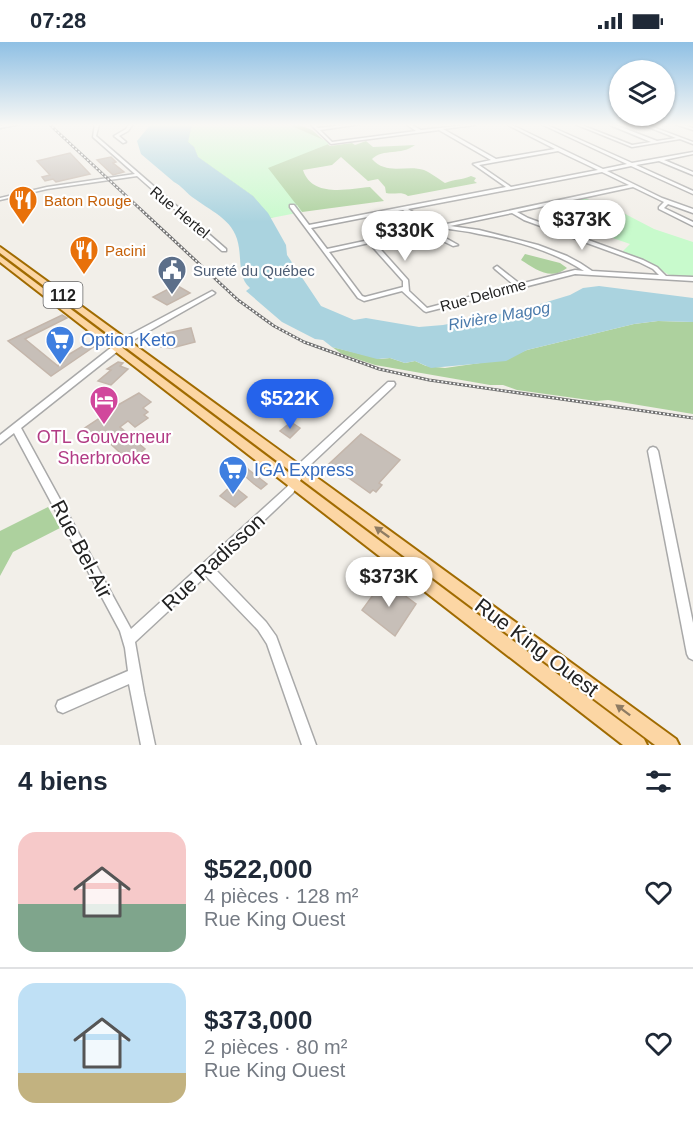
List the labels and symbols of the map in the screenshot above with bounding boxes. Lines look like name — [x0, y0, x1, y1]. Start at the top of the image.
street label: Rue Hertel — [147, 182, 213, 242]
restaurant icon: Baton Rouge — [7, 184, 39, 226]
place label: Baton Rouge — [44, 192, 132, 209]
pin: $373K — [540, 200, 624, 251]
pin: $330K — [363, 211, 447, 262]
restaurant icon: Pacini — [68, 234, 100, 276]
place label: Pacini — [105, 242, 146, 259]
public building icon: Sureté du Québec — [156, 254, 188, 296]
place label: Sureté du Québec — [193, 262, 315, 279]
street label: Rue Delorme — [438, 275, 528, 315]
road number: 112 — [44, 282, 82, 308]
water label: Rivière Magog — [447, 299, 551, 333]
supermarket icon: Option Keto — [44, 324, 76, 366]
place label: Option Keto — [81, 330, 176, 350]
pin: $522K — [248, 379, 332, 430]
hotel icon: OTL Gouverneur Sherbrooke — [88, 384, 120, 426]
place label: OTL Gouverneur Sherbrooke — [37, 427, 171, 468]
supermarket icon: IGA Express — [217, 454, 249, 496]
place label: IGA Express — [254, 460, 354, 480]
street label: Rue Bel-Air — [47, 496, 117, 602]
street label: Rue Radisson — [157, 509, 269, 615]
one-way arrow — [374, 526, 389, 538]
pin: $373K — [347, 557, 431, 608]
street label: Rue King Ouest — [471, 593, 603, 701]
one-way arrow — [615, 704, 631, 716]

